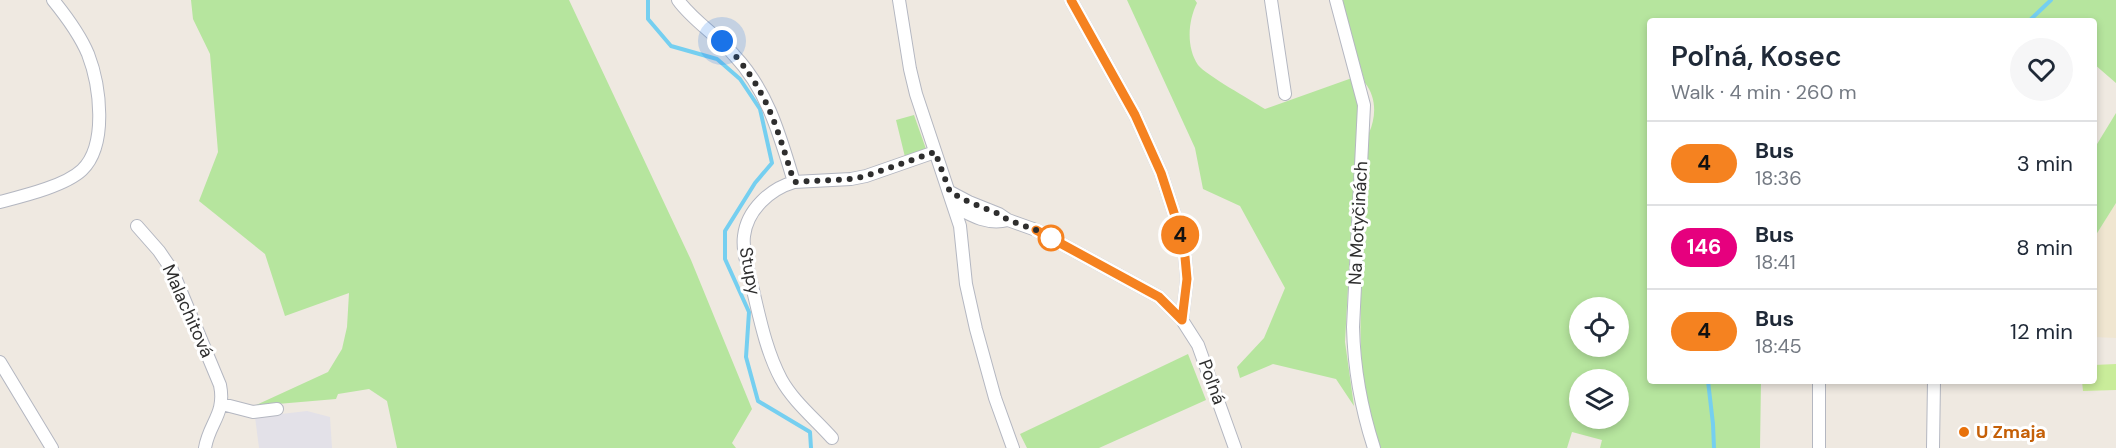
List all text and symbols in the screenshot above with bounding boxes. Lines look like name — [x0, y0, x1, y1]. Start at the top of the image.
your location — [707, 26, 737, 56]
text: Poľná, Kosec — [1671, 38, 1842, 75]
button: heart — [2010, 38, 2073, 101]
text: Walk · 4 min · 260 m — [1671, 79, 1856, 105]
text: Bus — [1755, 136, 1794, 165]
text: 4 — [1697, 149, 1711, 177]
text: 3 min — [2017, 149, 2073, 178]
street label: Na Motyčinách — [1343, 160, 1373, 286]
text: 18:36 — [1755, 165, 1802, 191]
line badge: 4 — [1160, 216, 1200, 254]
text: Bus — [1755, 220, 1794, 249]
text: 4 — [1173, 221, 1187, 249]
unlabelled marker — [1038, 225, 1064, 251]
text: 146 — [1687, 233, 1721, 261]
text: 8 min — [2016, 233, 2073, 262]
street label: Stupy — [734, 245, 766, 297]
text: 18:41 — [1755, 249, 1796, 275]
street label: Malachitová — [157, 261, 219, 361]
map controls — [1569, 297, 1629, 429]
button: locate — [1569, 297, 1629, 357]
text: Bus — [1755, 304, 1794, 333]
text: 4 — [1697, 317, 1711, 345]
text: 12 min — [2010, 317, 2073, 346]
text: 18:45 — [1755, 333, 1802, 359]
street label: Poľná — [1193, 356, 1231, 408]
button: layers — [1569, 369, 1629, 429]
place label: U Zmaja — [1976, 420, 2046, 444]
marker: U Zmaja — [1957, 425, 1971, 439]

